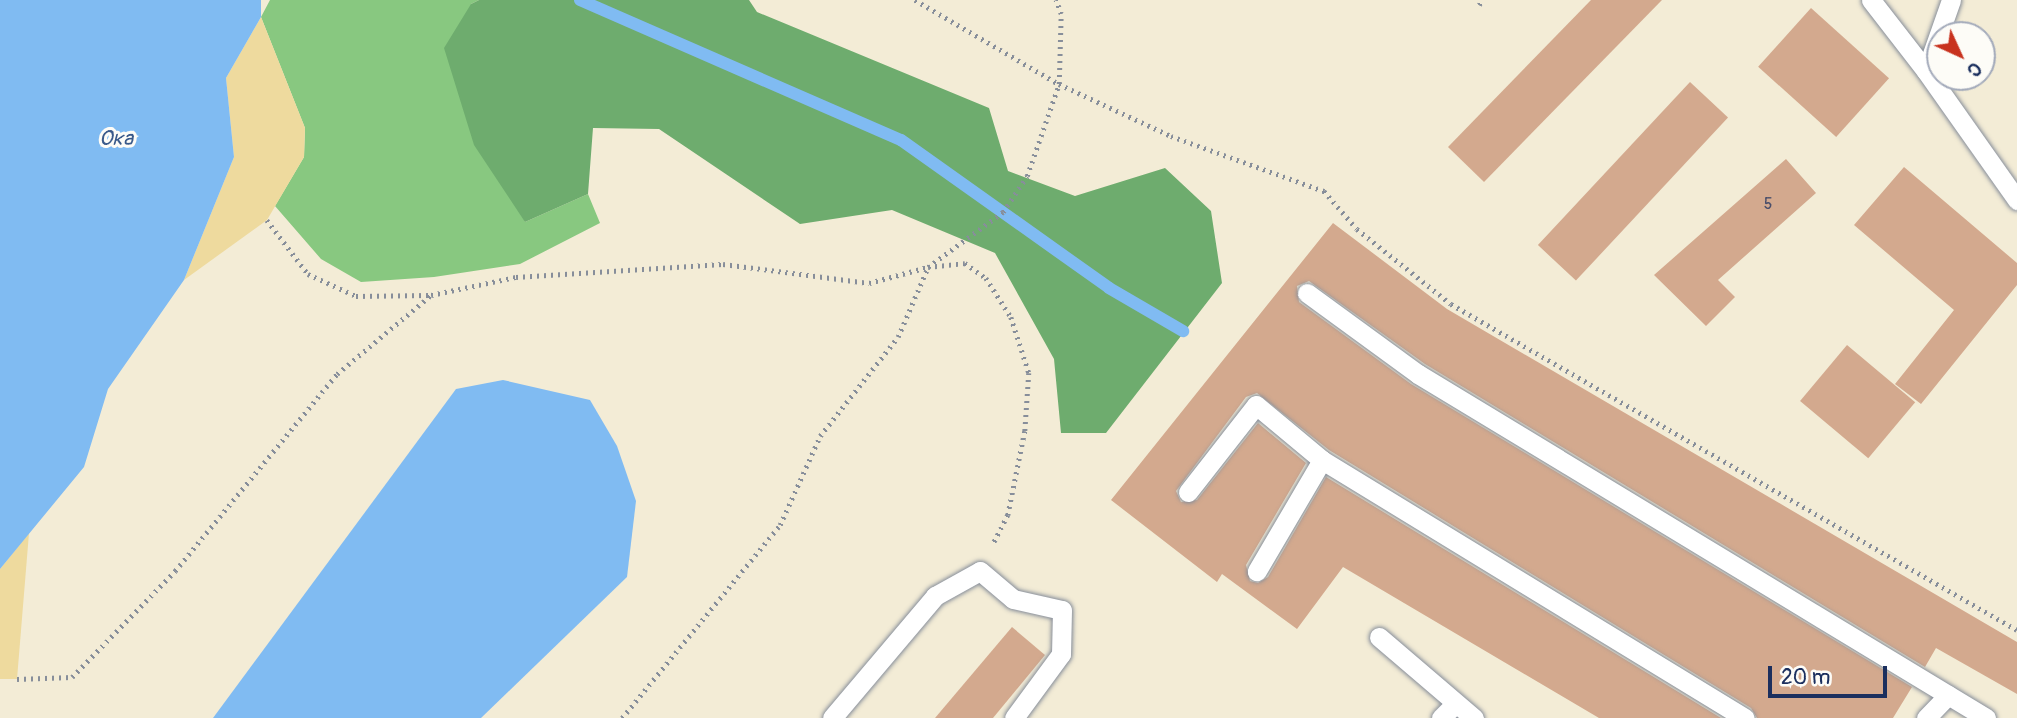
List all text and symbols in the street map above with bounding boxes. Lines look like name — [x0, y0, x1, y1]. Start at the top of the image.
north arrow — [1926, 21, 1996, 91]
text: С — [1962, 57, 1987, 82]
water label: Ока — [99, 126, 133, 152]
house number: 5 — [1764, 194, 1772, 214]
scale bar — [1772, 652, 1891, 696]
text: 20 m — [1781, 664, 1830, 691]

